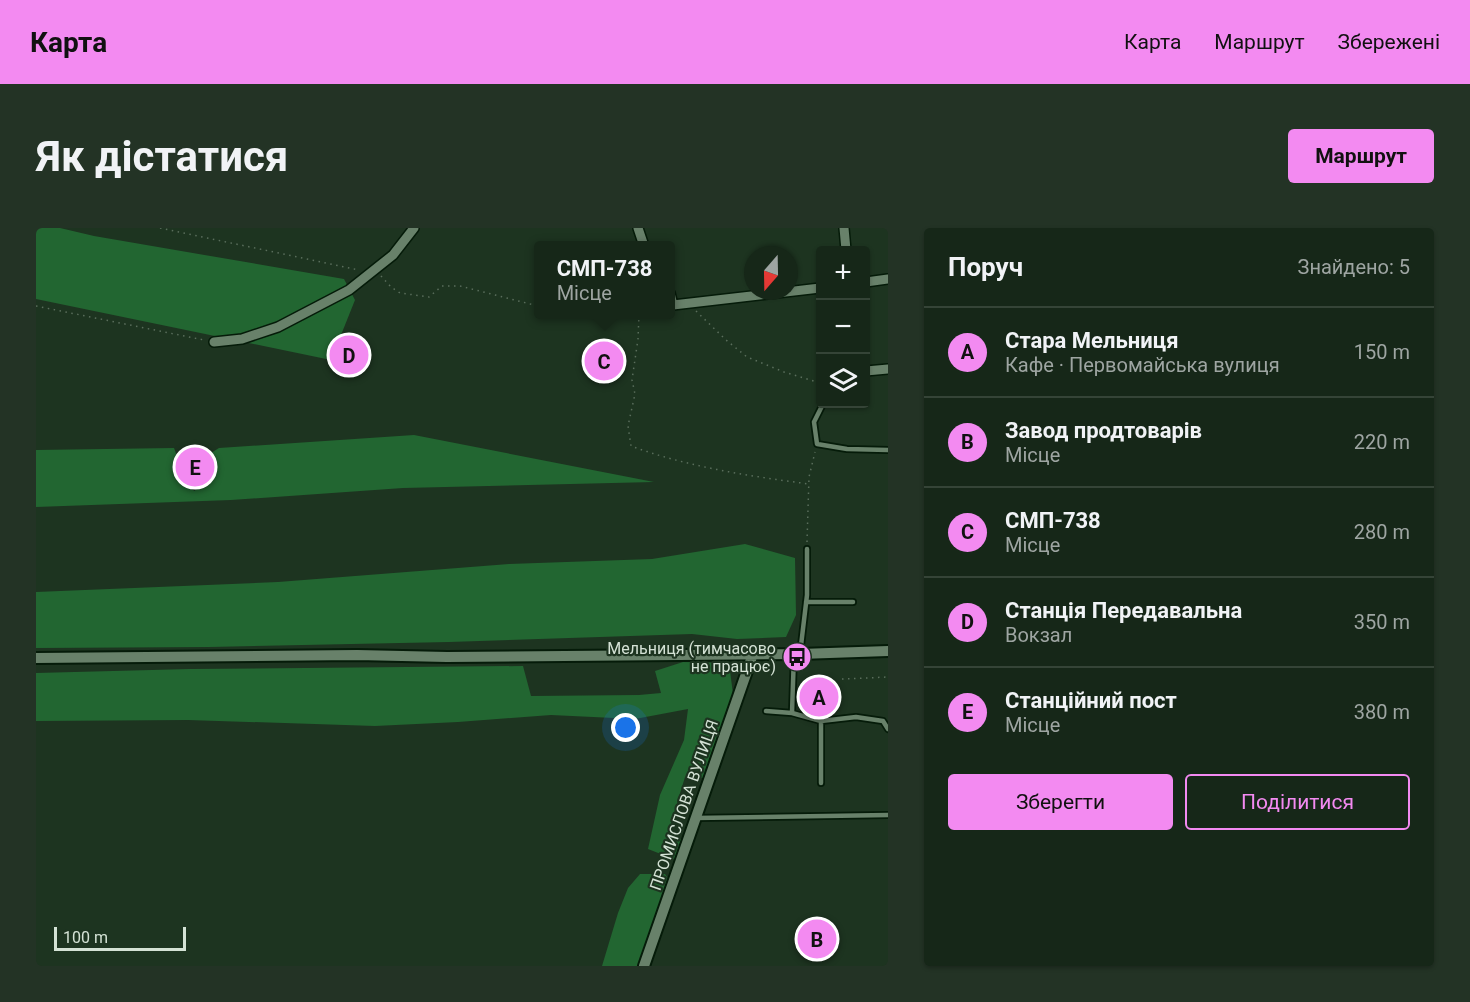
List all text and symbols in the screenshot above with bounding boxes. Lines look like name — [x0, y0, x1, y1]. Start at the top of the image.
text: Карта — [30, 26, 107, 59]
text: Карта — [1124, 30, 1181, 54]
text: Маршрут — [1214, 30, 1305, 54]
text: Збережені — [1338, 30, 1440, 54]
button: Маршрут — [1288, 129, 1434, 183]
text: Як дістатися — [36, 132, 288, 181]
popup — [534, 241, 675, 319]
north arrow — [744, 246, 798, 300]
map controls — [816, 246, 870, 408]
button: + — [816, 246, 870, 300]
text: Поруч — [948, 252, 1023, 282]
text: Знайдено: 5 — [1298, 255, 1410, 279]
text: СМП-738 — [557, 256, 652, 281]
text: Місце — [557, 281, 612, 305]
button: − — [816, 300, 870, 354]
text: Стара Мельниця — [1005, 328, 1179, 353]
pin: D — [330, 332, 368, 378]
pin: C — [584, 338, 624, 384]
text: A — [961, 340, 974, 364]
text: 150 m — [1354, 340, 1410, 364]
text: Кафе · Первомайська вулиця — [1005, 353, 1280, 377]
button: layers — [816, 354, 870, 408]
text: Завод продтоварів — [1005, 418, 1202, 443]
text: B — [961, 430, 974, 454]
text: 220 m — [1354, 430, 1410, 454]
text: Місце — [1005, 443, 1060, 467]
pin: E — [176, 444, 214, 490]
text: СМП-738 — [1005, 508, 1101, 533]
text: C — [961, 520, 974, 544]
text: 280 m — [1354, 520, 1410, 544]
text: Місце — [1005, 533, 1060, 557]
text: Станція Передавальна — [1005, 598, 1242, 623]
text: D — [961, 610, 974, 634]
text: 350 m — [1354, 610, 1410, 634]
text: Вокзал — [1005, 623, 1072, 647]
place label: Мельниця (тимчасово не працює) — [607, 639, 776, 676]
bus stop icon: Мельниця (тимчасово не працює) — [781, 641, 813, 673]
pin: A — [800, 674, 838, 720]
text: Станційний пост — [1005, 688, 1177, 713]
text: E — [962, 700, 973, 724]
text: 380 m — [1354, 700, 1410, 724]
your location — [611, 713, 640, 742]
text: Місце — [1005, 713, 1060, 737]
street label: ПРОМИСЛОВА ВУЛИЦЯ — [646, 717, 722, 893]
button: Зберегти — [948, 774, 1173, 830]
button: Поділитися — [1185, 774, 1410, 830]
pin: B — [798, 916, 836, 962]
scale bar — [54, 924, 186, 952]
text: 100 m — [63, 928, 108, 947]

